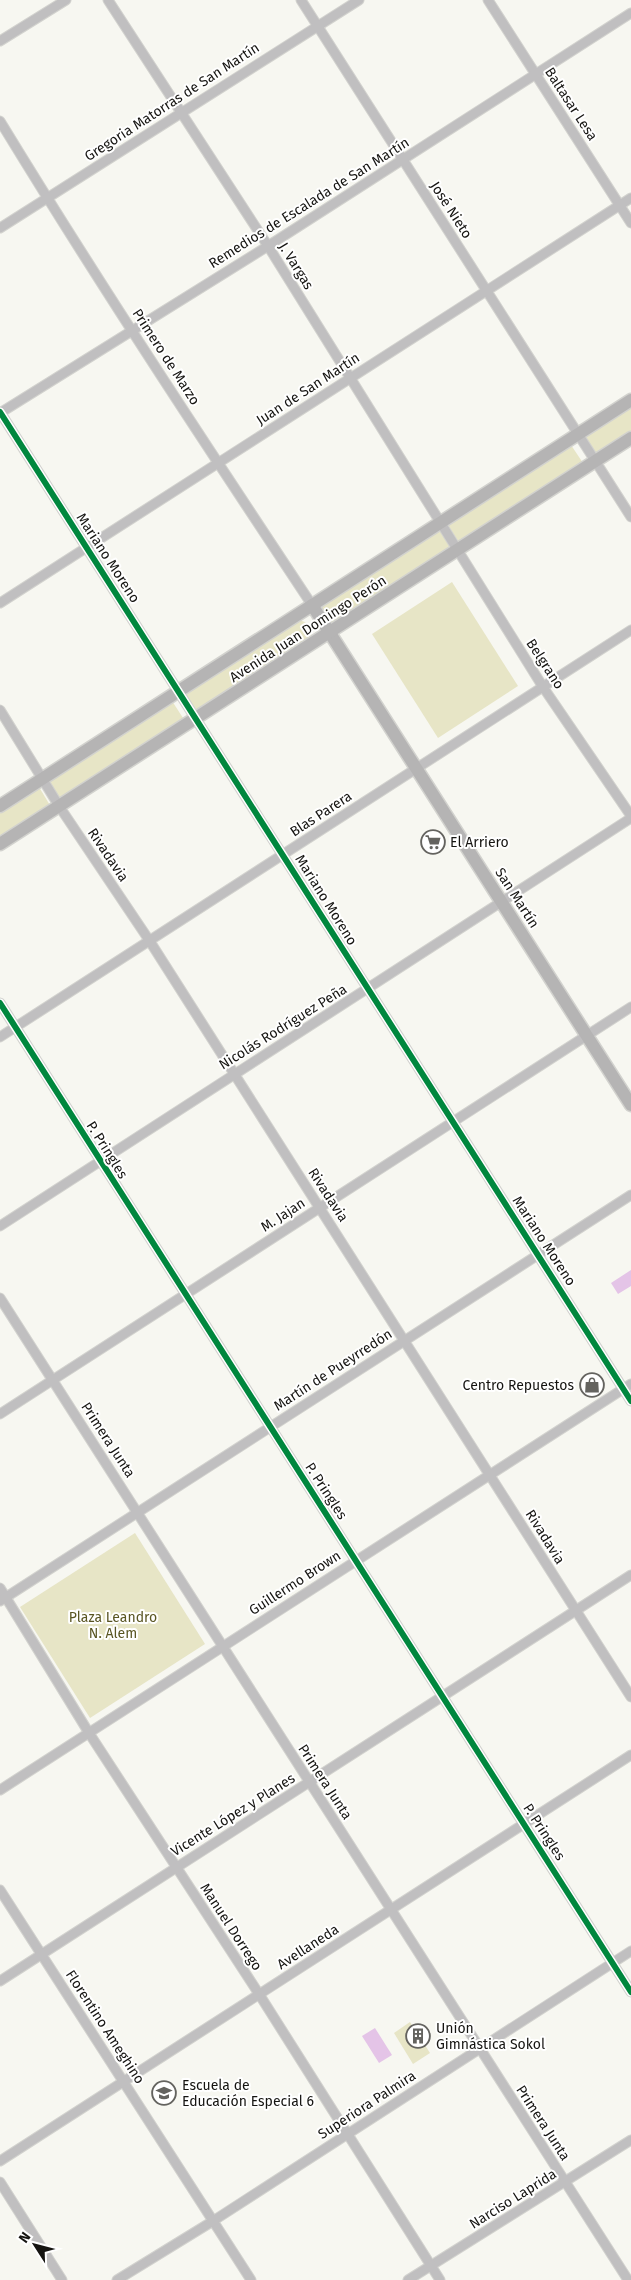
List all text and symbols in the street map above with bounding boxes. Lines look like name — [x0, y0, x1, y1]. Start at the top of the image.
street label: Gregoria Matorras de San Martín — [81, 39, 263, 165]
street label: Baltasar Lesa — [541, 64, 601, 144]
street label: Remedios de Escalada de San Martín — [206, 134, 412, 272]
street label: José Nieto — [426, 178, 476, 242]
street label: J. Vargas — [275, 239, 317, 293]
street label: Primero de Marzo — [129, 306, 203, 408]
street label: Juan de San Martín — [253, 349, 363, 429]
street label: Mariano Moreno — [73, 510, 143, 606]
street label: Avenida Juan Domingo Perón — [227, 572, 389, 686]
street label: Belgrano — [523, 636, 567, 692]
street label: Blas Parera — [287, 788, 355, 840]
street label: Rivadavia — [84, 825, 132, 885]
supermarket icon: El Arriero — [420, 829, 446, 855]
place label: El Arriero — [450, 834, 509, 851]
street label: Mariano Moreno — [291, 852, 361, 948]
street label: San Martín — [491, 865, 543, 931]
street label: Nicolás Rodríguez Peña — [216, 981, 350, 1073]
street label: P. Pringles — [83, 1118, 132, 1182]
street label: Rivadavia — [304, 1165, 352, 1225]
street label: Mariano Moreno — [509, 1193, 579, 1289]
street label: M. Jajan — [258, 1194, 308, 1236]
street label: Martín de Pueyrredón — [271, 1325, 395, 1415]
shop icon: Centro Repuestos — [579, 1372, 605, 1398]
place label: Centro Repuestos — [463, 1377, 574, 1394]
street label: Primera Junta — [77, 1399, 139, 1481]
street label: P. Pringles — [301, 1459, 351, 1523]
street label: Rivadavia — [522, 1507, 568, 1567]
street label: Guillermo Brown — [246, 1547, 344, 1619]
park label: Plaza Leandro N. Alem — [69, 1609, 157, 1642]
street label: Primera Junta — [294, 1741, 356, 1823]
street label: Vicente López y Planes — [168, 1770, 299, 1860]
street label: P. Pringles — [519, 1800, 569, 1864]
street label: Manuel Dorrego — [196, 1880, 266, 1974]
street label: Avellaneda — [274, 1921, 342, 1973]
street label: Florentino Ameghino — [62, 1967, 148, 2087]
place label: Unión Gimnástica Sokol — [436, 2020, 545, 2053]
building icon: Unión Gimnástica Sokol — [405, 2023, 431, 2049]
street label: Superiora Palmira — [315, 2067, 419, 2143]
place label: Escuela de Educación Especial 6 — [182, 2077, 314, 2110]
school or university icon: Escuela de Educación Especial 6 — [151, 2080, 177, 2106]
street label: Primera Junta — [512, 2082, 574, 2164]
street label: Narciso Laprida — [466, 2165, 560, 2233]
north arrow — [10, 2220, 60, 2270]
text: N — [15, 2229, 34, 2246]

